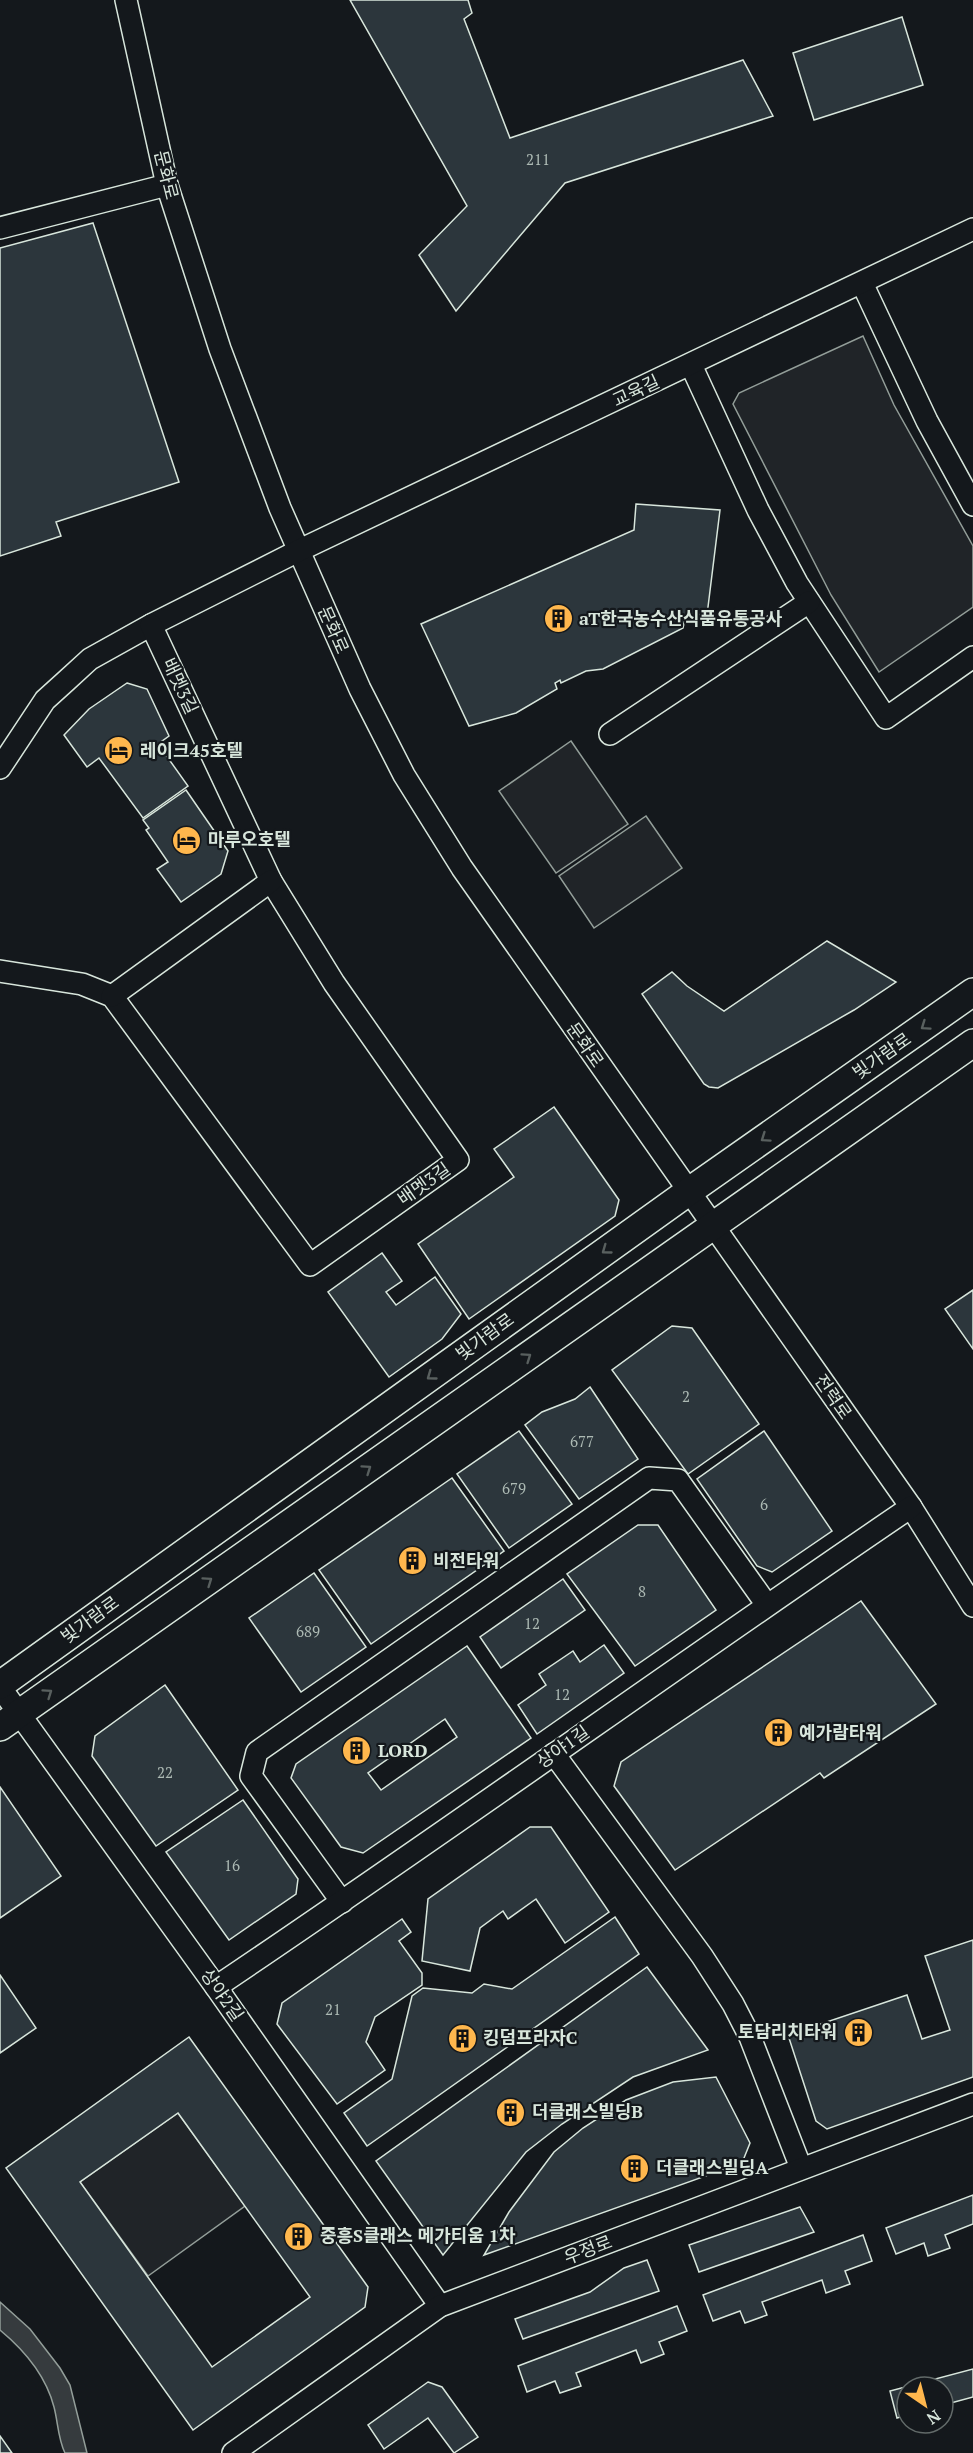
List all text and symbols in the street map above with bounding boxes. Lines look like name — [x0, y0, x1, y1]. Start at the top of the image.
street label: 문화로 — [149, 148, 185, 202]
house number: 211 — [526, 149, 550, 169]
street label: 교육길 — [608, 369, 663, 411]
street label: 문화로 — [313, 602, 355, 657]
building icon: aT한국농수산식품유통공사 — [542, 603, 574, 635]
place label: aT한국농수산식품유통공사 — [579, 606, 783, 630]
street label: 배멧3길 — [158, 654, 204, 718]
hotel icon: 레이크45호텔 — [103, 735, 135, 767]
place label: 레이크45호텔 — [140, 738, 243, 762]
hotel icon: 마루오호텔 — [171, 824, 203, 856]
place label: 마루오호텔 — [208, 827, 291, 851]
street label: 문화로 — [562, 1017, 610, 1072]
one-way arrow — [921, 1019, 932, 1030]
street label: 빛가람로 — [847, 1026, 915, 1084]
one-way arrow — [761, 1131, 772, 1142]
street label: 배멧3길 — [392, 1156, 455, 1210]
one-way arrow — [602, 1243, 613, 1254]
street label: 빛가람로 — [451, 1307, 518, 1365]
one-way arrow — [520, 1353, 531, 1364]
one-way arrow — [426, 1369, 437, 1380]
street label: 전력로 — [810, 1369, 858, 1424]
house number: 2 — [682, 1386, 690, 1406]
house number: 677 — [570, 1431, 594, 1451]
one-way arrow — [360, 1465, 371, 1476]
house number: 679 — [502, 1478, 526, 1498]
house number: 6 — [760, 1494, 768, 1514]
building icon: 비전타워 — [396, 1545, 428, 1577]
place label: 비전타워 — [433, 1548, 499, 1572]
one-way arrow — [201, 1577, 212, 1588]
house number: 8 — [638, 1581, 646, 1601]
street label: 빛가람로 — [56, 1590, 123, 1648]
house number: 12 — [524, 1613, 540, 1633]
house number: 689 — [296, 1621, 320, 1641]
house number: 12 — [554, 1684, 570, 1704]
one-way arrow — [41, 1689, 52, 1700]
building icon: 예가람타워 — [762, 1717, 794, 1749]
street label: 상야1길 — [531, 1719, 594, 1773]
place label: 예가람타워 — [799, 1720, 882, 1744]
building icon: LORD — [341, 1735, 373, 1767]
place label: LORD — [378, 1738, 428, 1762]
house number: 22 — [157, 1762, 173, 1782]
house number: 16 — [224, 1855, 240, 1875]
street label: 상야2길 — [196, 1963, 250, 2026]
house number: 21 — [325, 1999, 341, 2019]
building icon: 토담리치타워 — [842, 2016, 874, 2048]
place label: 토담리치타워 — [738, 2019, 837, 2043]
building icon: 킹덤프라자C — [446, 2022, 478, 2054]
place label: 킹덤프라자C — [483, 2025, 578, 2049]
building icon: 더클래스빌딩B — [495, 2096, 527, 2128]
place label: 더클래스빌딩B — [532, 2099, 643, 2123]
building icon: 더클래스빌딩A — [619, 2152, 651, 2184]
place label: 더클래스빌딩A — [656, 2155, 769, 2179]
building icon: 중흥S클래스 메가티움 1차 — [283, 2220, 315, 2252]
place label: 중흥S클래스 메가티움 1차 — [320, 2223, 516, 2247]
street label: 우정로 — [560, 2229, 615, 2269]
north arrow — [895, 2375, 955, 2435]
text: N — [922, 2405, 945, 2430]

